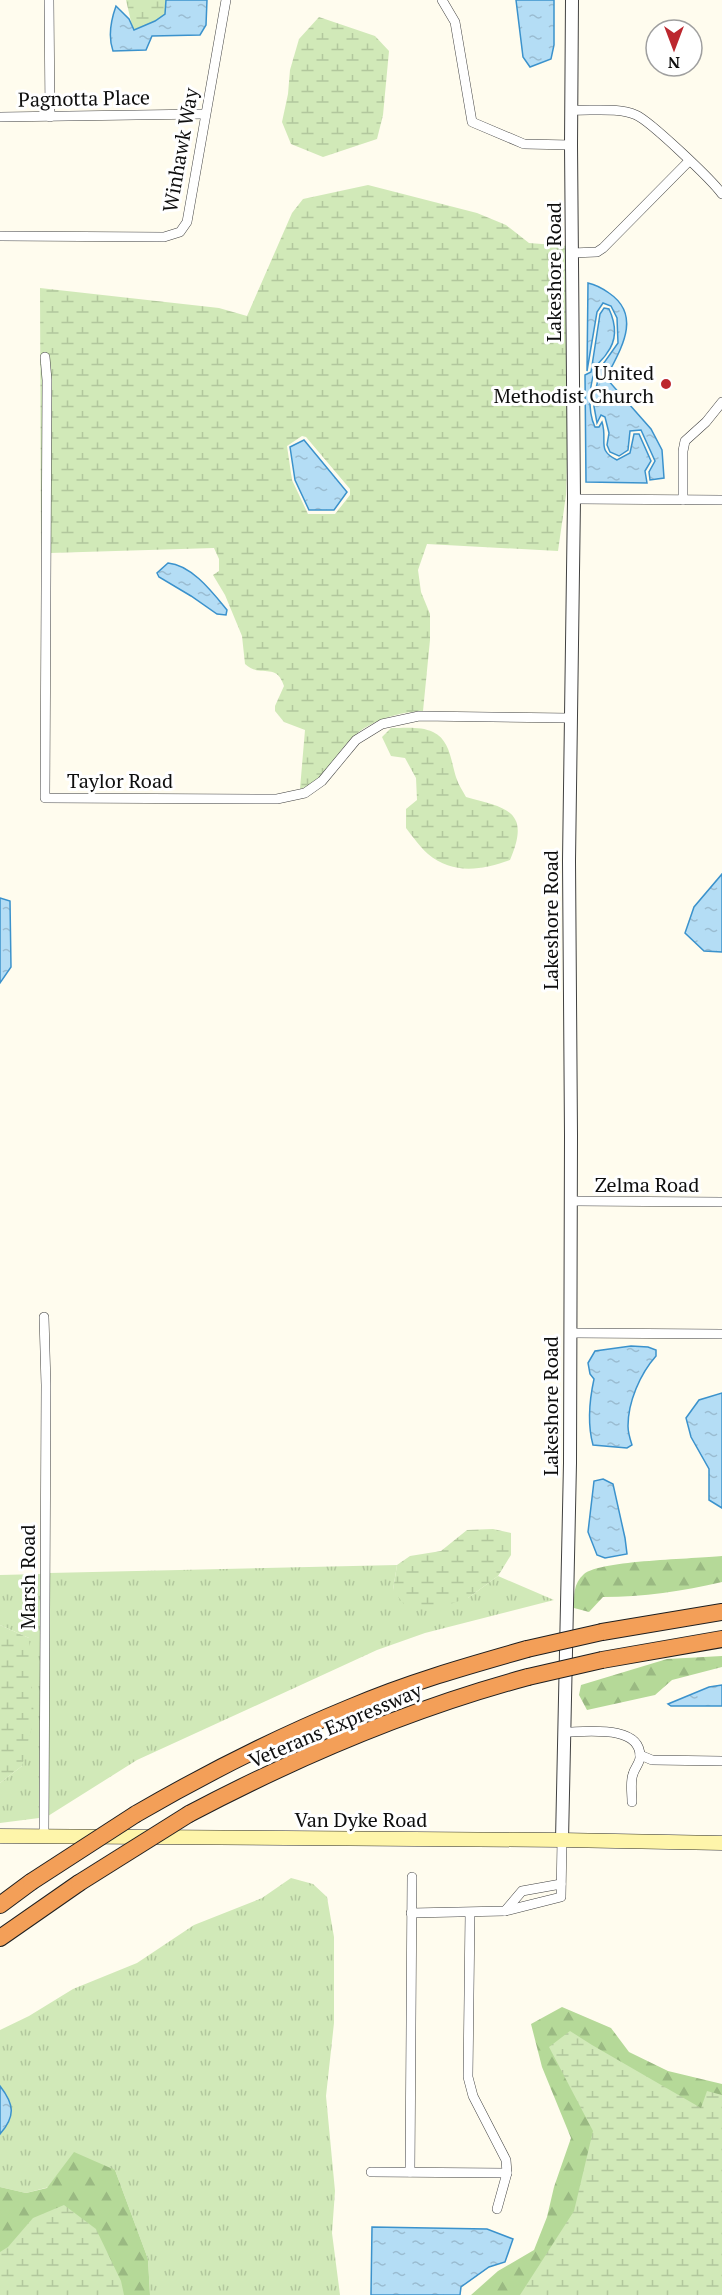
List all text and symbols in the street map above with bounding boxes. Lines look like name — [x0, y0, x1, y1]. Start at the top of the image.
north arrow — [644, 18, 704, 78]
text: N — [668, 52, 680, 74]
street label: Pagnotta Place — [18, 83, 150, 113]
street label: Winhawk Way — [156, 85, 204, 214]
street label: Lakeshore Road — [540, 202, 567, 342]
place label: United Methodist Church — [493, 359, 654, 409]
marker: United Methodist Church — [659, 377, 673, 391]
street label: Taylor Road — [67, 767, 173, 794]
street label: Lakeshore Road — [537, 850, 564, 990]
street label: Zelma Road — [595, 1171, 699, 1198]
street label: Lakeshore Road — [537, 1336, 564, 1476]
street label: Marsh Road — [14, 1525, 41, 1630]
street label: Veterans Expressway — [244, 1676, 427, 1774]
street label: Van Dyke Road — [295, 1806, 427, 1833]

